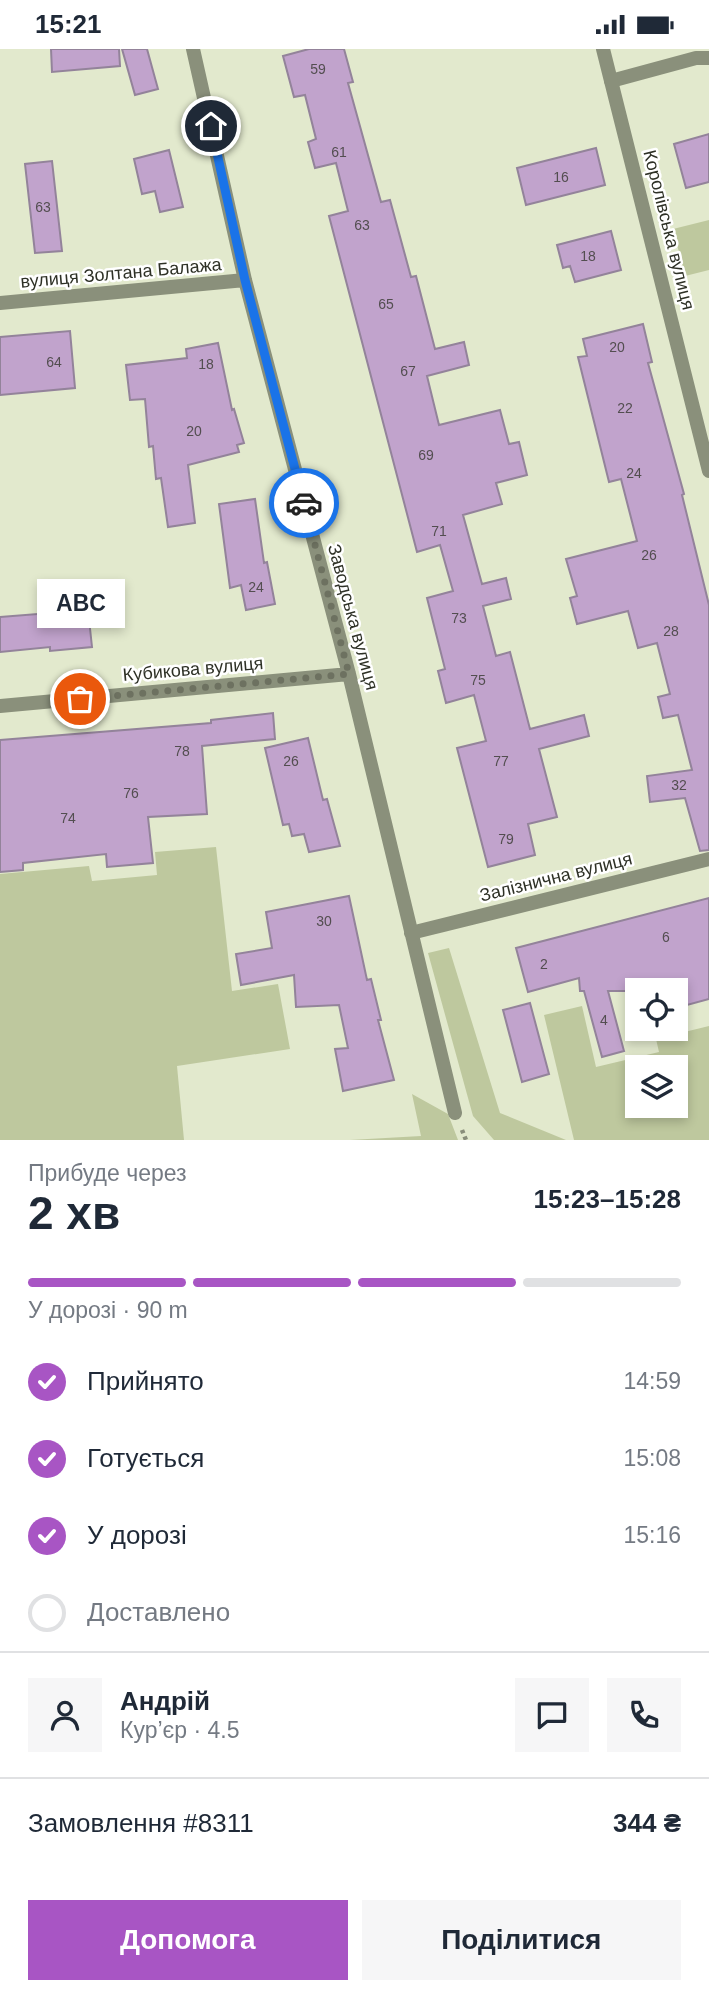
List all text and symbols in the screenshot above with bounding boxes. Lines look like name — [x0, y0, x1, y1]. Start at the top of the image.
text: 15:21 — [35, 9, 102, 39]
house number: 59 — [310, 61, 326, 77]
pin — [181, 96, 241, 156]
icon: home — [192, 107, 230, 145]
house number: 61 — [331, 144, 347, 160]
street label: Королівська вулиця — [639, 148, 699, 312]
house number: 16 — [553, 169, 569, 185]
house number: 63 — [35, 199, 51, 215]
house number: 63 — [354, 217, 370, 233]
house number: 18 — [580, 248, 596, 264]
street label: вулиця Золтана Балажа — [20, 254, 223, 292]
house number: 65 — [378, 296, 394, 312]
house number: 20 — [609, 339, 625, 355]
house number: 64 — [46, 354, 62, 370]
house number: 18 — [198, 356, 214, 372]
house number: 67 — [400, 363, 416, 379]
house number: 22 — [617, 400, 633, 416]
house number: 20 — [186, 423, 202, 439]
house number: 69 — [418, 447, 434, 463]
house number: 24 — [626, 465, 642, 481]
courier — [269, 468, 339, 538]
icon: car — [285, 484, 323, 522]
house number: 71 — [431, 523, 447, 539]
street label: Заводська вулиця — [324, 542, 382, 692]
house number: 26 — [641, 547, 657, 563]
house number: 24 — [248, 579, 264, 595]
callout: ABC — [36, 580, 124, 629]
text: ABC — [56, 590, 106, 616]
house number: 73 — [451, 610, 467, 626]
house number: 28 — [663, 623, 679, 639]
street label: Кубикова вулиця — [122, 653, 264, 685]
pin — [50, 669, 110, 729]
house number: 75 — [470, 672, 486, 688]
icon: bag — [61, 680, 99, 718]
house number: 78 — [174, 743, 190, 759]
house number: 26 — [283, 753, 299, 769]
house number: 77 — [493, 753, 509, 769]
house number: 32 — [671, 777, 687, 793]
house number: 76 — [123, 785, 139, 801]
house number: 74 — [60, 810, 76, 826]
house number: 79 — [498, 831, 514, 847]
street label: Залізнична вулиця — [478, 848, 634, 906]
house number: 30 — [316, 913, 332, 929]
house number: 6 — [662, 929, 670, 945]
house number: 2 — [540, 956, 548, 972]
map controls — [625, 978, 688, 1118]
button: locate — [625, 978, 688, 1041]
house number: 4 — [600, 1012, 608, 1028]
button: layers — [625, 1055, 688, 1118]
text: Прибуде через — [28, 1160, 187, 1186]
text: 15:23–15:28 — [534, 1184, 681, 1214]
text: 2 хв — [28, 1187, 120, 1239]
text: У дорозі · 90 m — [28, 1297, 188, 1323]
icon: check — [28, 1363, 66, 1401]
text: Прийнято — [87, 1366, 204, 1396]
text: 14:59 — [623, 1368, 681, 1394]
icon: check — [28, 1440, 66, 1478]
text: Готується — [87, 1443, 204, 1473]
text: 15:08 — [623, 1445, 681, 1471]
icon: check — [28, 1517, 66, 1555]
text: У дорозі — [87, 1520, 187, 1550]
text: 15:16 — [623, 1522, 681, 1548]
text: Доставлено — [87, 1597, 230, 1627]
button: person — [28, 1678, 102, 1752]
button: chat — [515, 1678, 589, 1752]
button: phone — [607, 1678, 681, 1752]
text: Андрій — [120, 1686, 210, 1716]
text: Кур’єр · 4.5 — [120, 1717, 239, 1743]
text: Замовлення #8311 — [28, 1808, 254, 1838]
text: 344 ₴ — [613, 1808, 681, 1838]
button: Допомога — [28, 1900, 348, 1980]
button: Поділитися — [362, 1900, 681, 1980]

